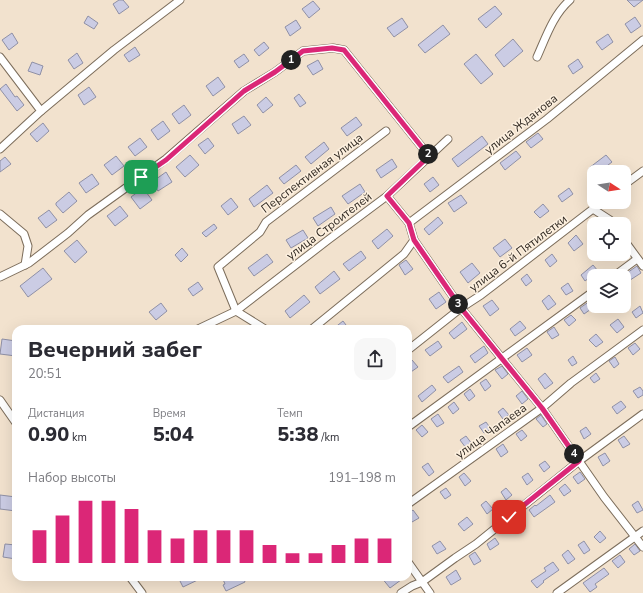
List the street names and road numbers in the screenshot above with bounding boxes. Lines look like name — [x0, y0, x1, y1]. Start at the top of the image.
street label: улица Жданова — [481, 90, 561, 158]
street label: Перспективная улица — [258, 129, 366, 217]
street label: улица Строителей — [283, 189, 375, 263]
street label: улица 6-й Пятилетки — [466, 211, 570, 295]
street label: улица Чапаева — [452, 400, 530, 462]

